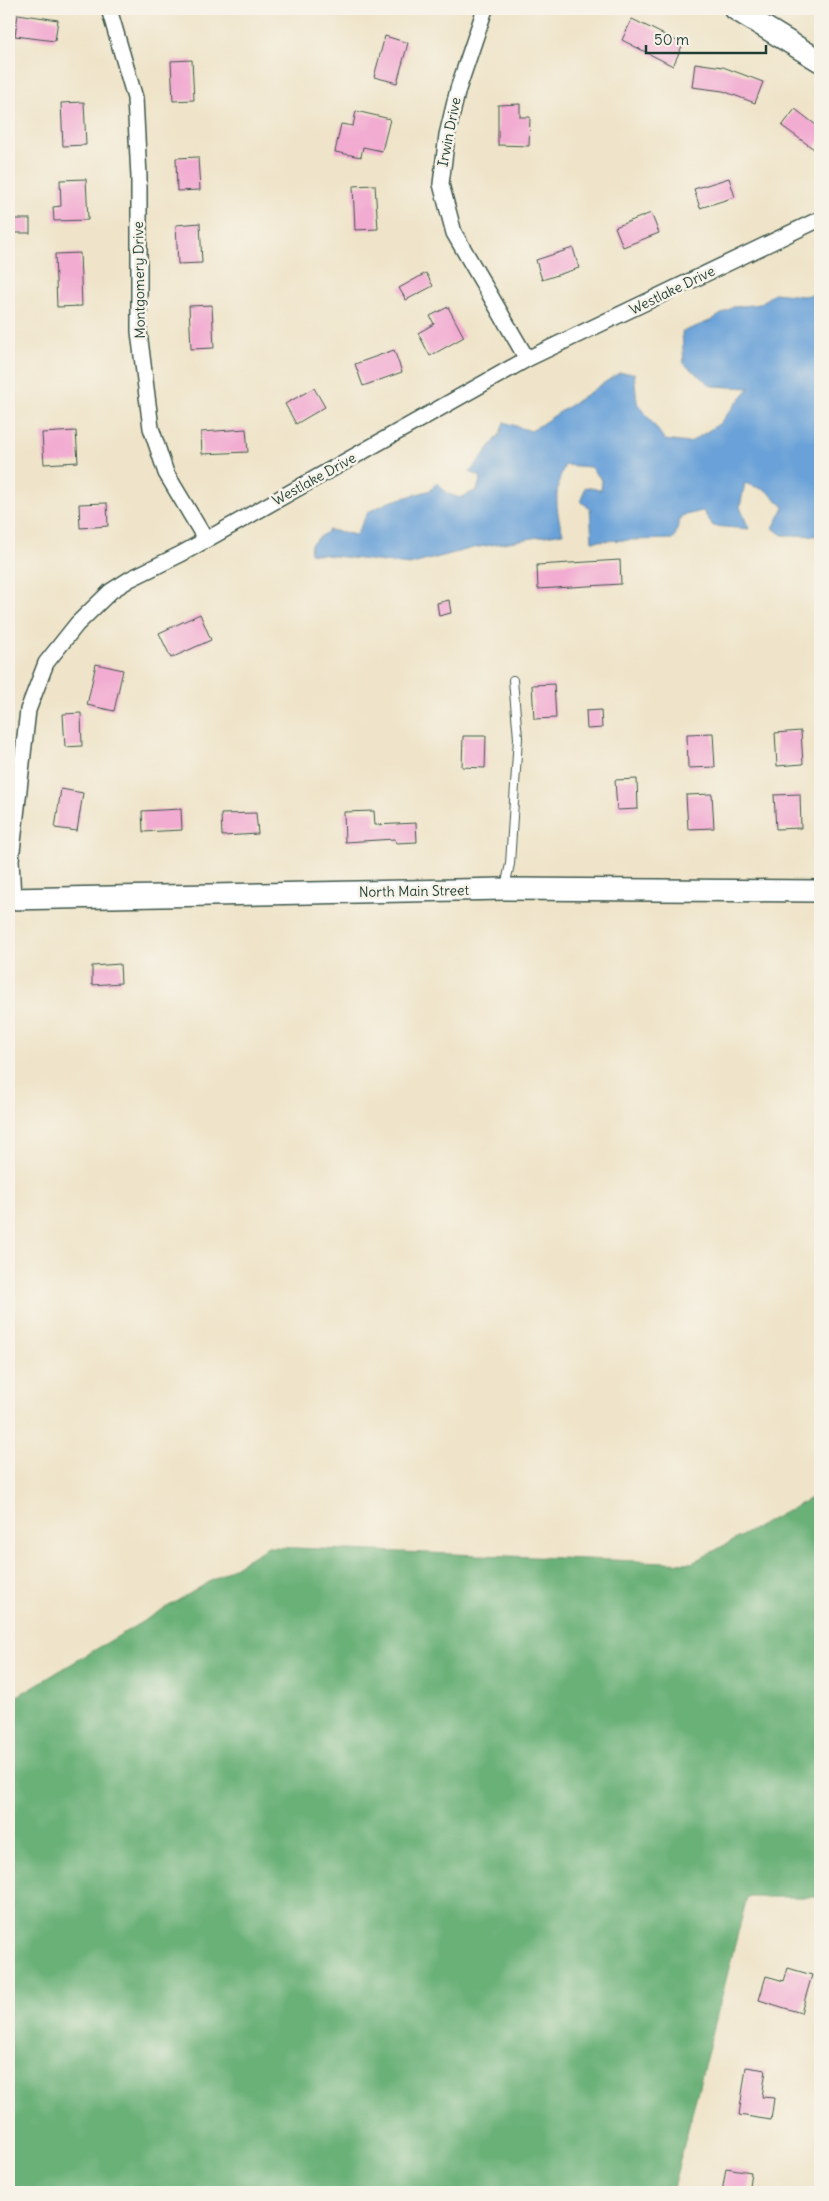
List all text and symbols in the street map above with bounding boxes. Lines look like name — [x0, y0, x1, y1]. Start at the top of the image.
scale bar — [646, 22, 766, 54]
text: 50 m — [654, 30, 689, 49]
street label: Irwin Drive — [433, 96, 465, 168]
street label: Montgomery Drive — [129, 221, 149, 339]
street label: Westlake Drive — [626, 262, 718, 318]
street label: Westlake Drive — [269, 449, 359, 509]
street label: North Main Street — [359, 881, 470, 901]

